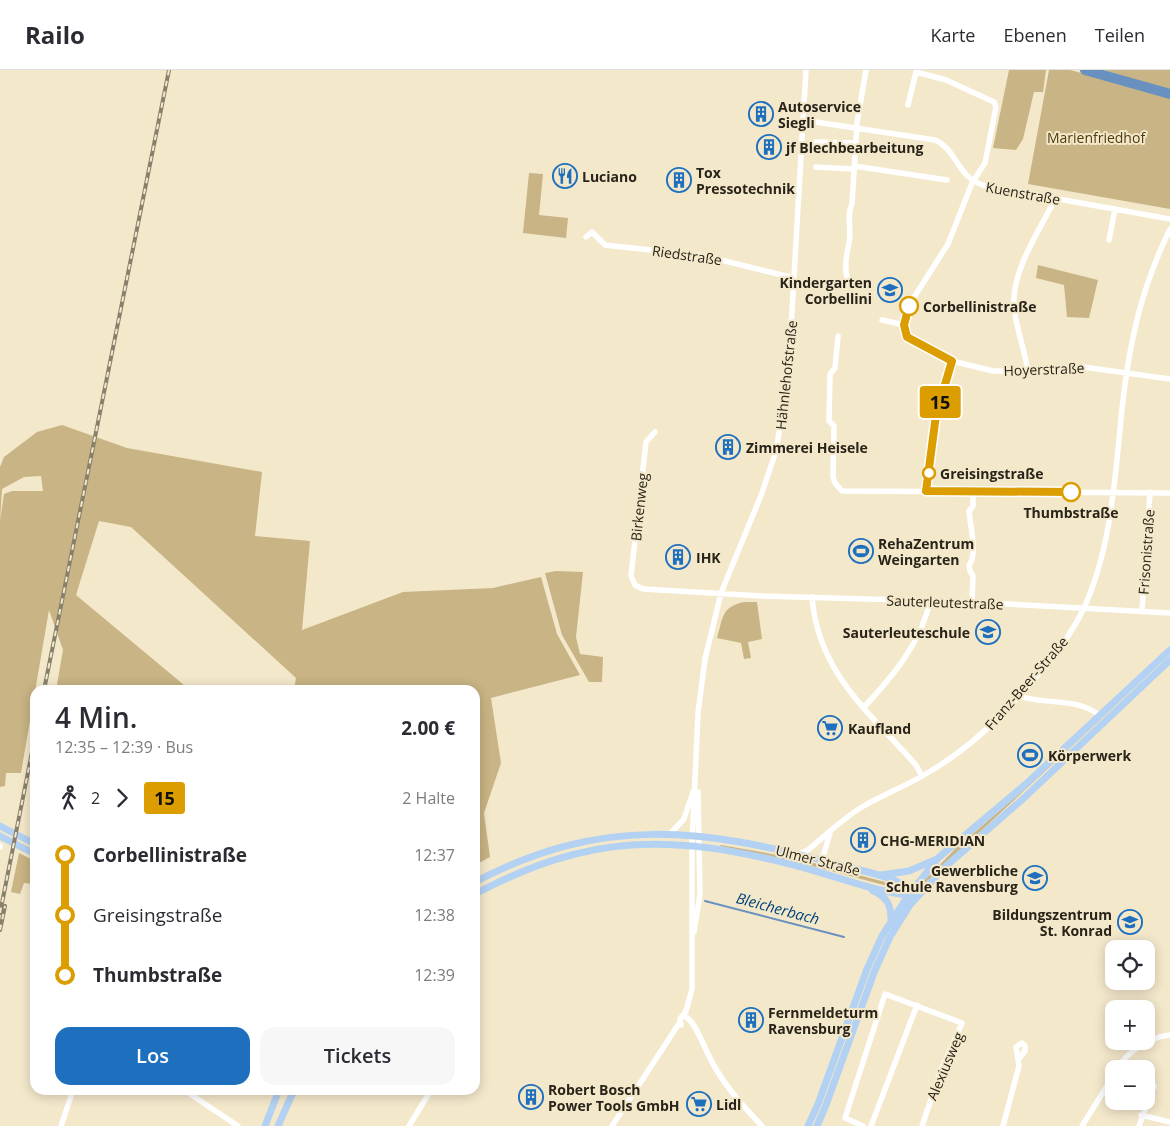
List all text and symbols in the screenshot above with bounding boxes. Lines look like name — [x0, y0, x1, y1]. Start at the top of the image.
text: Railo — [25, 18, 85, 51]
text: Karte — [931, 23, 975, 47]
text: Ebenen — [1003, 23, 1067, 47]
text: Teilen — [1095, 23, 1145, 47]
place label: Autoservice Siegli — [778, 97, 861, 132]
building icon: Autoservice Siegli — [748, 101, 774, 127]
park label: Marienfriedhof — [1047, 128, 1146, 147]
building icon: jf Blechbearbeitung — [756, 134, 782, 160]
place label: jf Blechbearbeitung — [785, 138, 924, 157]
restaurant icon: Luciano — [552, 163, 578, 189]
place label: Tox Pressotechnik — [696, 163, 795, 198]
place label: Luciano — [582, 167, 637, 186]
building icon: Tox Pressotechnik — [666, 167, 692, 193]
street label: Kuenstraße — [984, 177, 1062, 209]
street label: Riedstraße — [651, 241, 723, 269]
place label: Kindergarten Corbellini — [779, 273, 872, 308]
school or university icon: Kindergarten Corbellini — [877, 277, 903, 303]
marker: Corbellinistraße — [899, 296, 919, 316]
place label: Corbellinistraße — [923, 297, 1036, 316]
street label: Hähnlehofstraße — [771, 319, 801, 431]
street label: Hoyerstraße — [1003, 358, 1085, 380]
line badge: 15 — [918, 386, 962, 418]
text: 15 — [930, 390, 950, 414]
building icon: Zimmerei Heisele — [715, 434, 741, 460]
place label: Zimmerei Heisele — [746, 438, 868, 457]
place label: Greisingstraße — [940, 464, 1043, 483]
marker: Greisingstraße — [922, 466, 936, 480]
street label: Birkenweg — [626, 472, 652, 542]
marker: Thumbstraße — [1061, 482, 1081, 502]
place label: Thumbstraße — [1023, 503, 1119, 522]
street label: Frisonistraße — [1134, 509, 1158, 595]
place label: RehaZentrum Weingarten — [878, 534, 974, 569]
sports icon: RehaZentrum Weingarten — [848, 538, 874, 564]
building icon: IHK — [665, 544, 691, 570]
place label: IHK — [696, 548, 721, 567]
street label: Sauterleutestraße — [886, 590, 1004, 614]
school or university icon: Sauterleuteschule — [975, 619, 1001, 645]
place label: Sauterleuteschule — [843, 623, 970, 642]
street label: Franz-Beer-Straße — [980, 632, 1072, 734]
text: 4 Min. — [55, 698, 137, 736]
text: 2.00 € — [401, 715, 455, 741]
supermarket icon: Kaufland — [817, 715, 843, 741]
place label: Kaufland — [848, 719, 911, 738]
text: 12:35 – 12:39 · Bus — [55, 736, 193, 758]
sports icon: Körperwerk — [1017, 742, 1043, 768]
place label: Körperwerk — [1048, 746, 1131, 765]
icon: walk — [55, 784, 83, 812]
icon: forward — [108, 784, 136, 812]
text: 15 — [154, 786, 175, 810]
text: 2 — [91, 787, 100, 809]
text: 2 Halte — [402, 787, 455, 809]
building icon: CHG-MERIDIAN — [850, 827, 876, 853]
place label: CHG-MERIDIAN — [880, 831, 985, 850]
street label: Ulmer Straße — [774, 840, 862, 880]
text: Corbellinistraße — [93, 842, 247, 868]
text: 12:37 — [414, 844, 455, 866]
place label: Gewerbliche Schule Ravensburg — [886, 861, 1018, 896]
school or university icon: Gewerbliche Schule Ravensburg — [1022, 865, 1048, 891]
water label: Bleicherbach — [734, 887, 822, 929]
text: Greisingstraße — [93, 902, 223, 928]
text: 12:38 — [414, 904, 455, 926]
place label: Bildungszentrum St. Konrad — [992, 905, 1112, 940]
school or university icon: Bildungszentrum St. Konrad — [1117, 909, 1143, 935]
map controls — [1105, 940, 1155, 1110]
button: locate — [1105, 940, 1155, 990]
text: Thumbstraße — [93, 962, 222, 988]
text: 12:39 — [414, 964, 455, 986]
button: + — [1105, 1000, 1155, 1050]
place label: Fernmeldeturm Ravensburg — [768, 1003, 878, 1038]
building icon: Fernmeldeturm Ravensburg — [738, 1007, 764, 1033]
button: Los — [55, 1027, 250, 1085]
button: Tickets — [260, 1027, 455, 1085]
street label: Alexiusweg — [922, 1028, 968, 1103]
button: − — [1105, 1060, 1155, 1110]
place label: Robert Bosch Power Tools GmbH — [548, 1080, 679, 1115]
building icon: Robert Bosch Power Tools GmbH — [518, 1084, 544, 1110]
supermarket icon: Lidl — [686, 1091, 712, 1117]
place label: Lidl — [716, 1095, 741, 1114]

